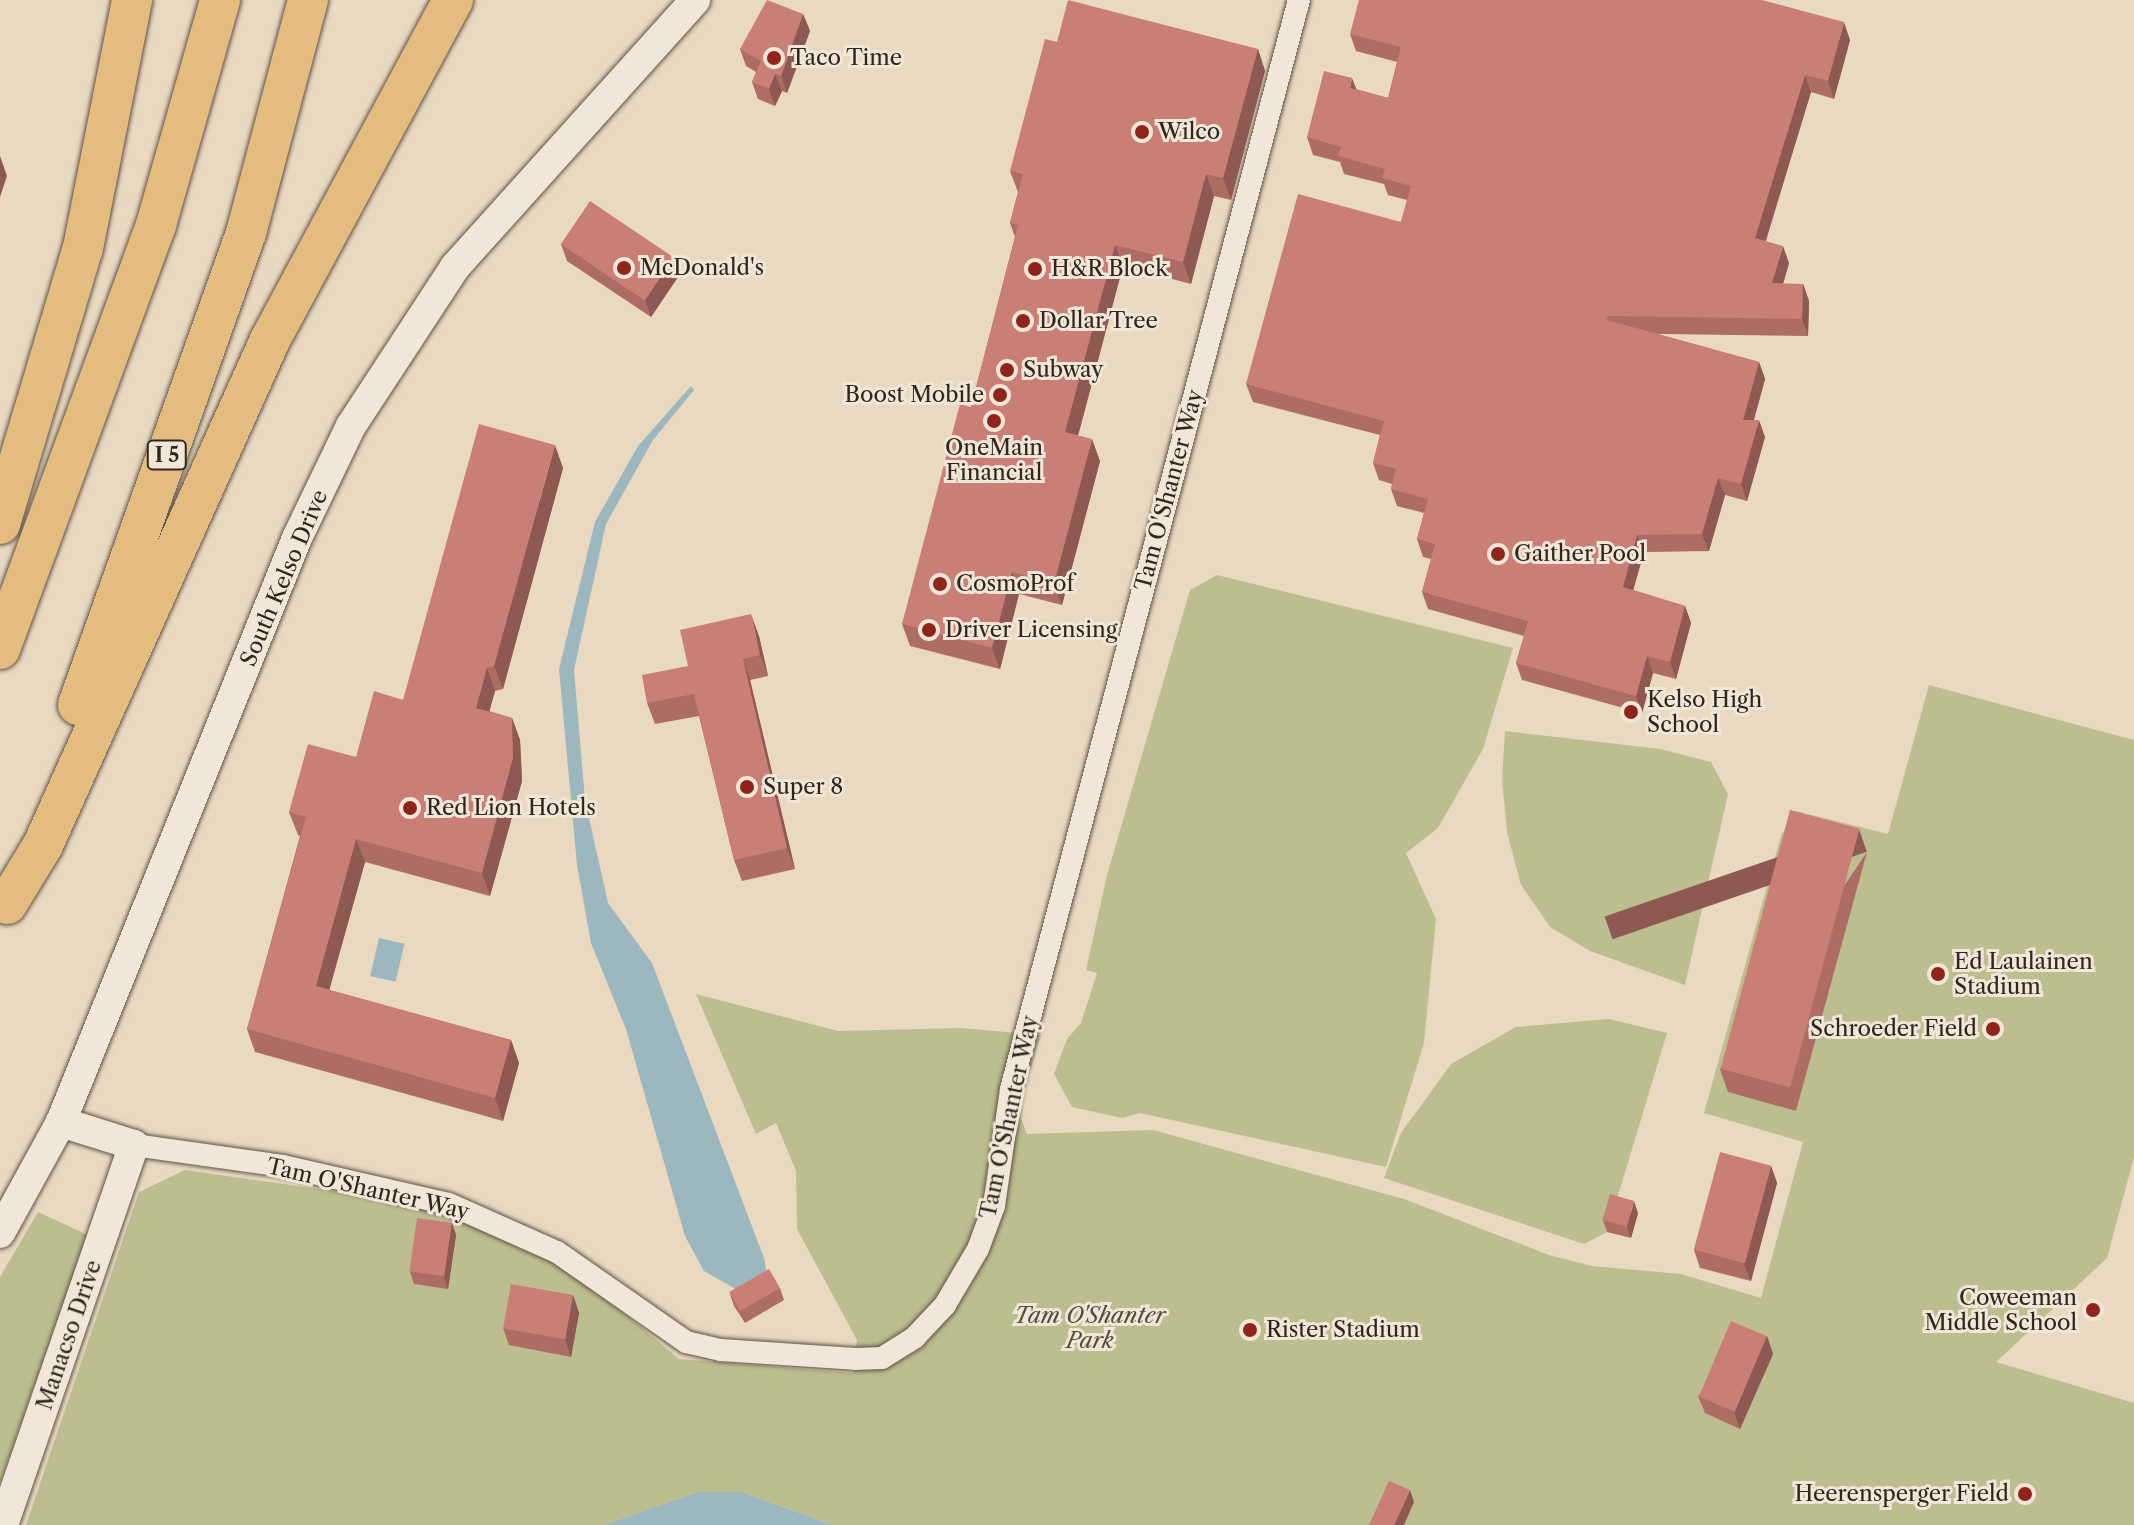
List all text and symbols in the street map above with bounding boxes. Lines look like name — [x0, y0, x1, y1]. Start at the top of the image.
place label: Taco Time — [790, 45, 903, 71]
marker: Taco Time — [765, 49, 783, 67]
place label: Wilco — [1158, 119, 1220, 145]
marker: Wilco — [1133, 123, 1151, 141]
place label: McDonald's — [640, 255, 764, 281]
place label: H&R Block — [1051, 256, 1169, 282]
marker: McDonald's — [615, 259, 633, 277]
marker: H&R Block — [1026, 260, 1044, 278]
place label: Dollar Tree — [1039, 308, 1159, 334]
marker: Dollar Tree — [1014, 312, 1032, 330]
place label: Subway — [1023, 357, 1103, 383]
marker: Subway — [998, 361, 1016, 379]
place label: Boost Mobile — [845, 382, 984, 408]
marker: Boost Mobile — [991, 386, 1009, 404]
street label: Tam O'Shanter Way — [1129, 386, 1209, 594]
marker: OneMain Financial — [985, 412, 1003, 430]
place label: OneMain Financial — [945, 434, 1043, 486]
road number: I 5 — [145, 439, 189, 471]
street label: South Kelso Drive — [235, 486, 333, 670]
place label: Gaither Pool — [1514, 541, 1647, 567]
marker: Gaither Pool — [1489, 545, 1507, 563]
place label: CosmoProf — [956, 571, 1074, 597]
marker: CosmoProf — [931, 575, 949, 593]
place label: Driver Licensing — [945, 617, 1118, 643]
marker: Driver Licensing — [920, 621, 938, 639]
place label: Kelso High School — [1647, 686, 1762, 738]
marker: Kelso High School — [1622, 703, 1640, 721]
place label: Super 8 — [763, 774, 844, 800]
marker: Super 8 — [738, 778, 756, 796]
place label: Red Lion Hotels — [426, 795, 596, 821]
marker: Red Lion Hotels — [401, 799, 419, 817]
place label: Ed Laulainen Stadium — [1954, 948, 2093, 1000]
marker: Ed Laulainen Stadium — [1929, 965, 1947, 983]
street label: Tam O'Shanter Way — [974, 1012, 1044, 1222]
place label: Schroeder Field — [1810, 1016, 1977, 1042]
marker: Schroeder Field — [1984, 1020, 2002, 1038]
street label: Tam O'Shanter Way — [264, 1153, 472, 1225]
street label: Manacso Drive — [31, 1257, 107, 1413]
place label: Coweeman Middle School — [1925, 1284, 2077, 1336]
marker: Coweeman Middle School — [2084, 1301, 2102, 1319]
park label: Tam O'Shanter Park — [1014, 1302, 1166, 1354]
place label: Rister Stadium — [1266, 1317, 1420, 1343]
marker: Rister Stadium — [1241, 1321, 1259, 1339]
place label: Heerensperger Field — [1794, 1481, 2009, 1507]
marker: Heerensperger Field — [2016, 1485, 2034, 1503]

